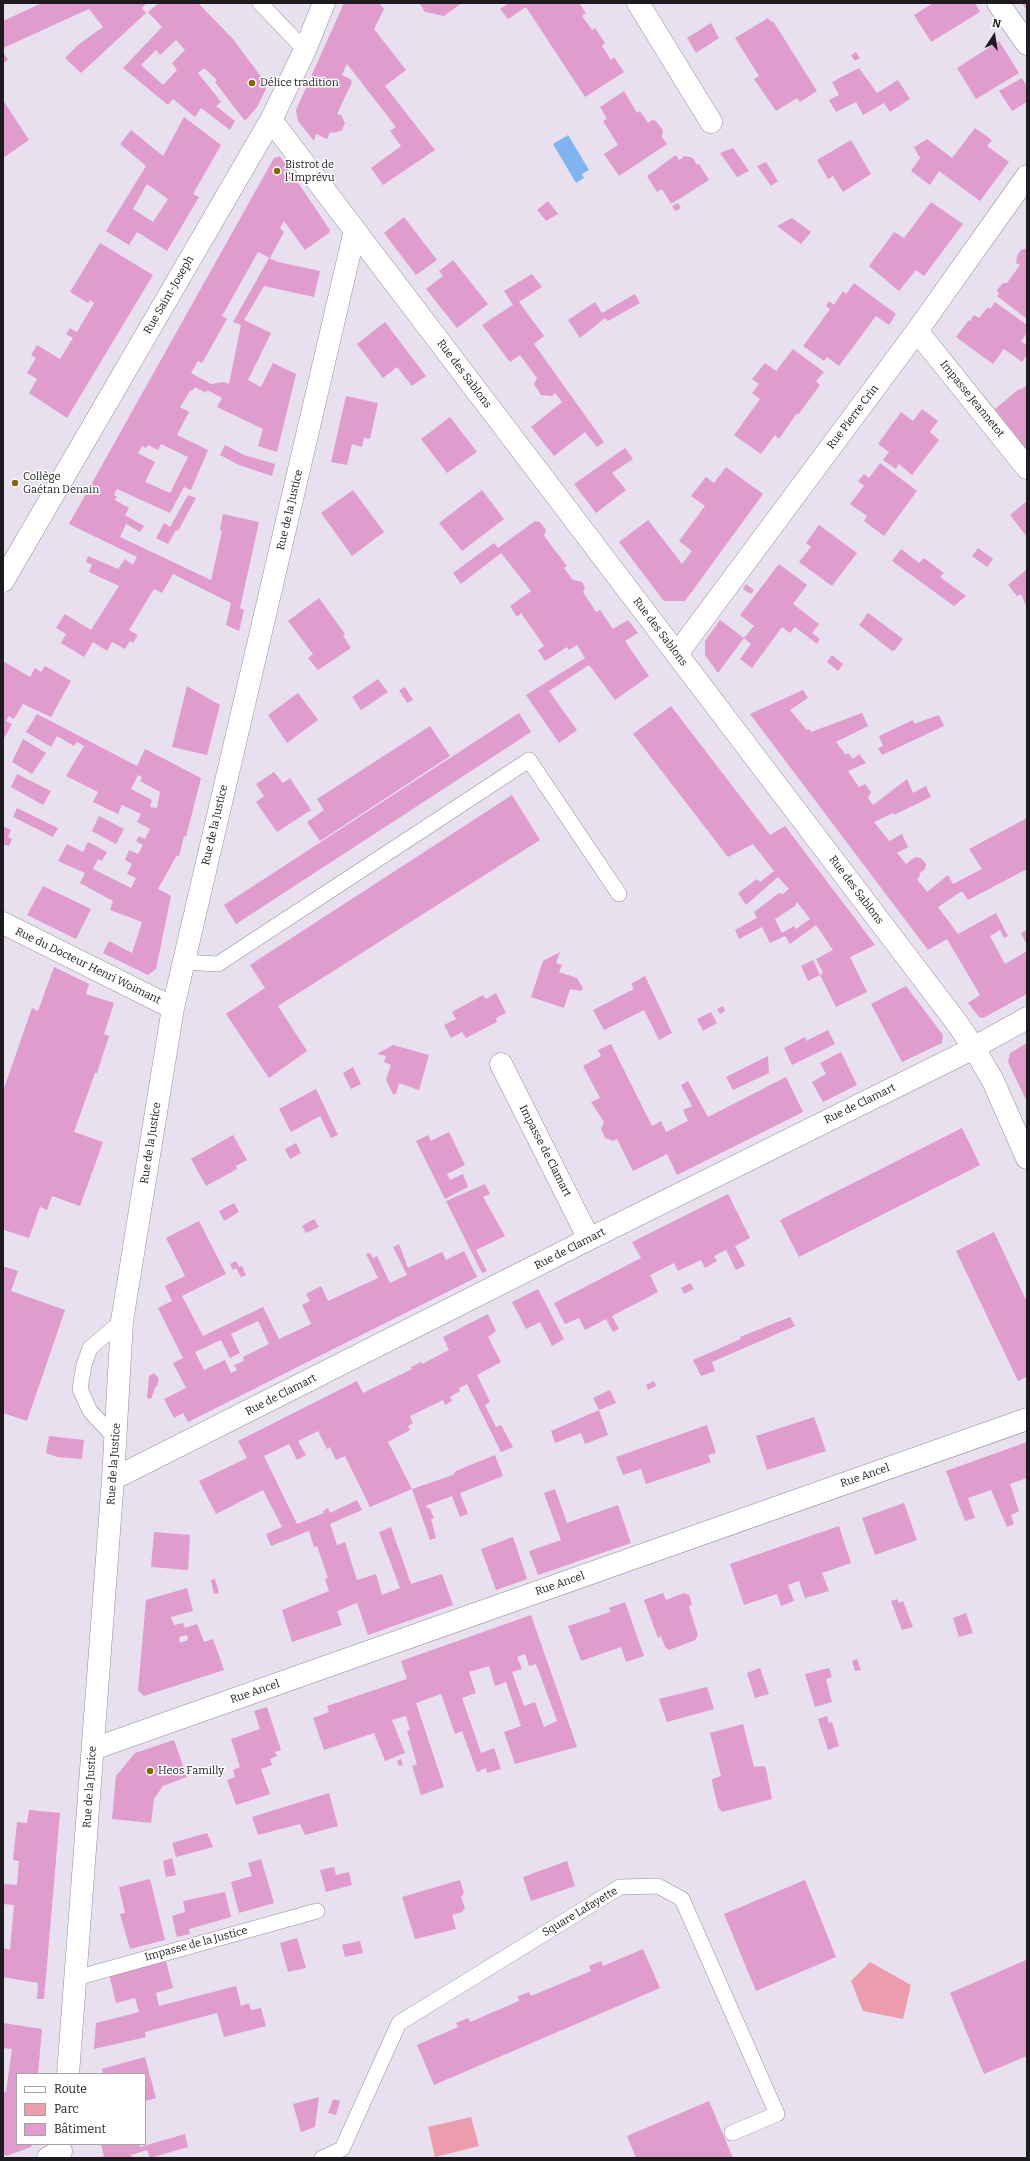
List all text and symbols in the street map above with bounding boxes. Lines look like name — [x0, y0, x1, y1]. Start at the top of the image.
north arrow — [974, 16, 1014, 56]
text: N — [991, 17, 1002, 31]
place label: Délice tradition — [260, 76, 339, 90]
marker: Délice tradition — [247, 78, 257, 88]
place label: Bistrot de l'Imprévu — [285, 158, 335, 184]
marker: Bistrot de l'Imprévu — [272, 166, 282, 176]
street label: Rue Saint-Joseph — [141, 254, 197, 336]
street label: Rue des Sablons — [434, 337, 494, 411]
street label: Impasse Jeannetot — [937, 358, 1007, 440]
street label: Rue Pierre Crin — [825, 382, 881, 452]
street label: Rue de la Justice — [274, 468, 306, 552]
place label: Collège Gaétan Denain — [23, 470, 99, 496]
marker: Collège Gaétan Denain — [10, 478, 20, 488]
street label: Rue des Sablons — [630, 595, 690, 669]
street label: Rue de la Justice — [199, 783, 231, 867]
street label: Rue des Sablons — [826, 853, 886, 927]
street label: Rue du Docteur Henri Woimant — [13, 925, 163, 1007]
street label: Rue de Clamart — [822, 1081, 898, 1127]
street label: Rue de la Justice — [138, 1101, 164, 1185]
street label: Impasse de Clamart — [516, 1103, 574, 1199]
street label: Rue de Clamart — [532, 1225, 608, 1273]
street label: Rue de Clamart — [243, 1371, 319, 1419]
street label: Rue de la Justice — [105, 1422, 123, 1506]
street label: Rue Ancel — [839, 1461, 891, 1491]
street label: Rue Ancel — [534, 1569, 586, 1599]
street label: Rue Ancel — [229, 1677, 281, 1707]
street label: Rue de la Justice — [81, 1745, 99, 1829]
place label: Heos Familly — [158, 1764, 224, 1778]
marker: Heos Familly — [145, 1766, 155, 1776]
street label: Square Lafayette — [540, 1884, 620, 1940]
street label: Impasse de la Justice — [143, 1924, 249, 1964]
legend — [16, 2073, 146, 2145]
text: Route — [54, 2082, 87, 2096]
text: Parc — [54, 2102, 79, 2116]
text: Bâtiment — [54, 2122, 106, 2136]

